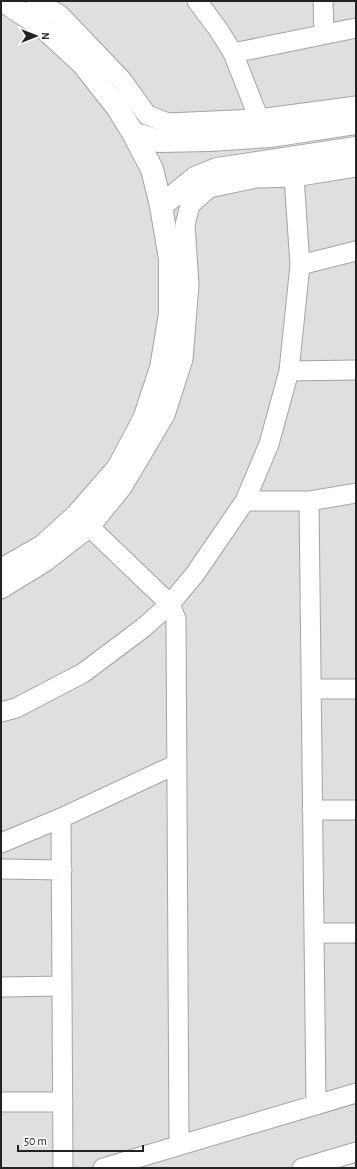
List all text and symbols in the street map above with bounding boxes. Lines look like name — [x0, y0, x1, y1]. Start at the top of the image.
north arrow — [16, 16, 56, 56]
text: N — [40, 32, 51, 40]
scale bar — [18, 1127, 143, 1153]
text: 50 m — [24, 1135, 47, 1147]

